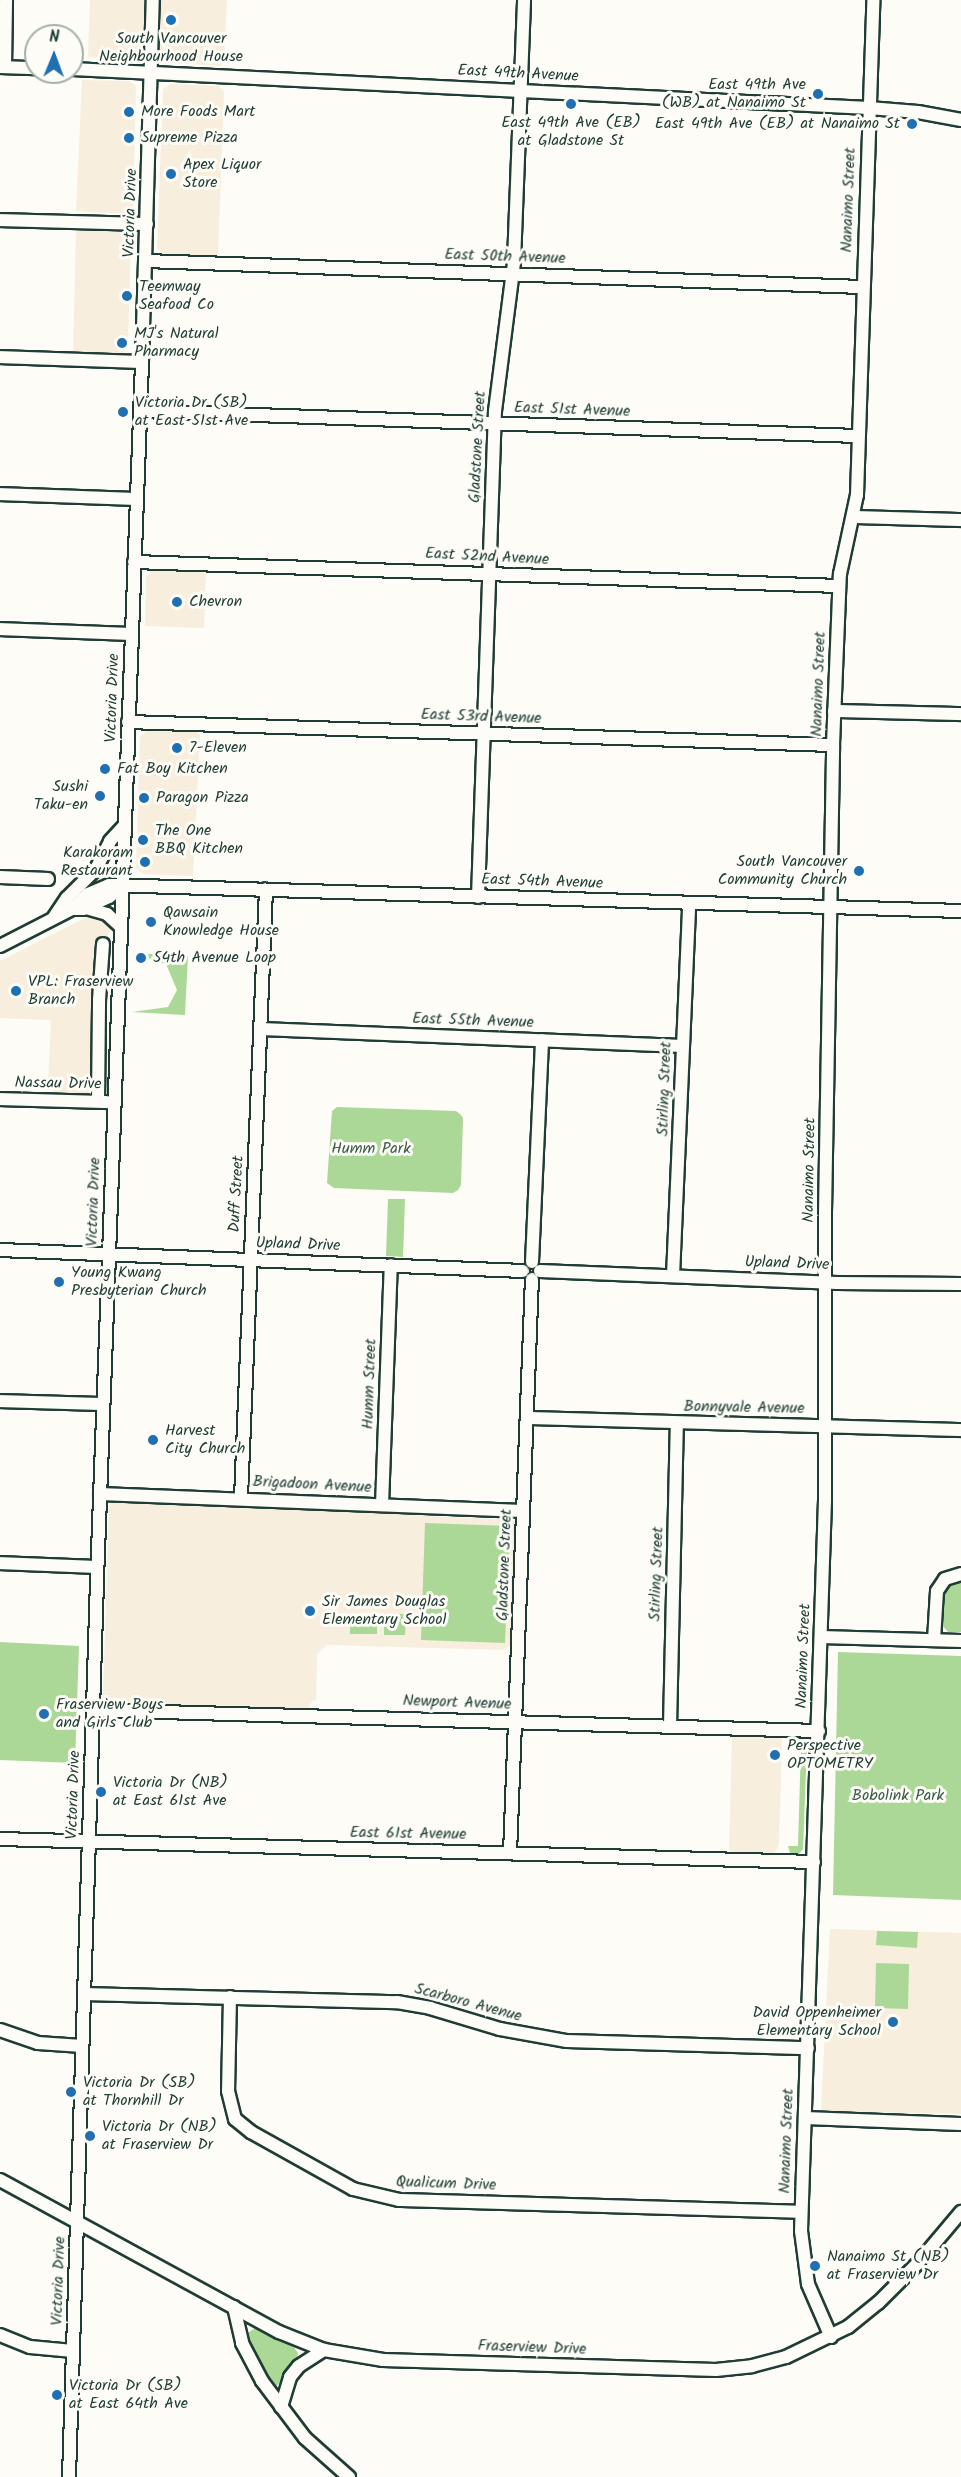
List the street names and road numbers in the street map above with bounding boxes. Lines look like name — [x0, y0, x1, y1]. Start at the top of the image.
street label: East 49th Avenue — [457, 61, 579, 87]
street label: Nanaimo Street — [838, 147, 860, 253]
street label: Victoria Drive — [120, 168, 142, 258]
street label: East 50th Avenue — [444, 245, 566, 269]
street label: Gladstone Street — [465, 390, 491, 504]
street label: East 51st Avenue — [513, 398, 631, 422]
street label: East 52nd Avenue — [424, 544, 550, 570]
street label: Nanaimo Street — [808, 631, 830, 737]
street label: Victoria Drive — [102, 653, 124, 743]
street label: East 53rd Avenue — [420, 705, 542, 729]
street label: East 54th Avenue — [481, 870, 603, 894]
street label: East 55th Avenue — [412, 1009, 534, 1033]
street label: Stirling Street — [654, 1041, 676, 1137]
street label: Nassau Drive — [14, 1074, 102, 1094]
street label: Nanaimo Street — [799, 1117, 821, 1223]
street label: Duff Street — [225, 1155, 249, 1233]
street label: Victoria Drive — [83, 1157, 105, 1247]
street label: Upland Drive — [255, 1234, 341, 1256]
street label: Upland Drive — [744, 1253, 830, 1275]
street label: Humm Street — [359, 1338, 381, 1430]
street label: Bonnyvale Avenue — [683, 1397, 805, 1419]
street label: Brigadoon Avenue — [252, 1472, 372, 1498]
street label: Gladstone Street — [493, 1509, 517, 1621]
street label: Stirling Street — [646, 1526, 668, 1622]
street label: Nanaimo Street — [793, 1603, 815, 1709]
street label: Newport Avenue — [402, 1692, 512, 1714]
street label: Victoria Drive — [63, 1750, 85, 1840]
street label: East 61st Avenue — [349, 1823, 467, 1845]
street label: Scarboro Avenue — [412, 1979, 524, 2027]
street label: Nanaimo Street — [776, 2088, 798, 2194]
street label: Qualicum Drive — [395, 2173, 497, 2195]
street label: Victoria Drive — [48, 2236, 70, 2326]
street label: Fraserview Drive — [477, 2337, 587, 2359]

